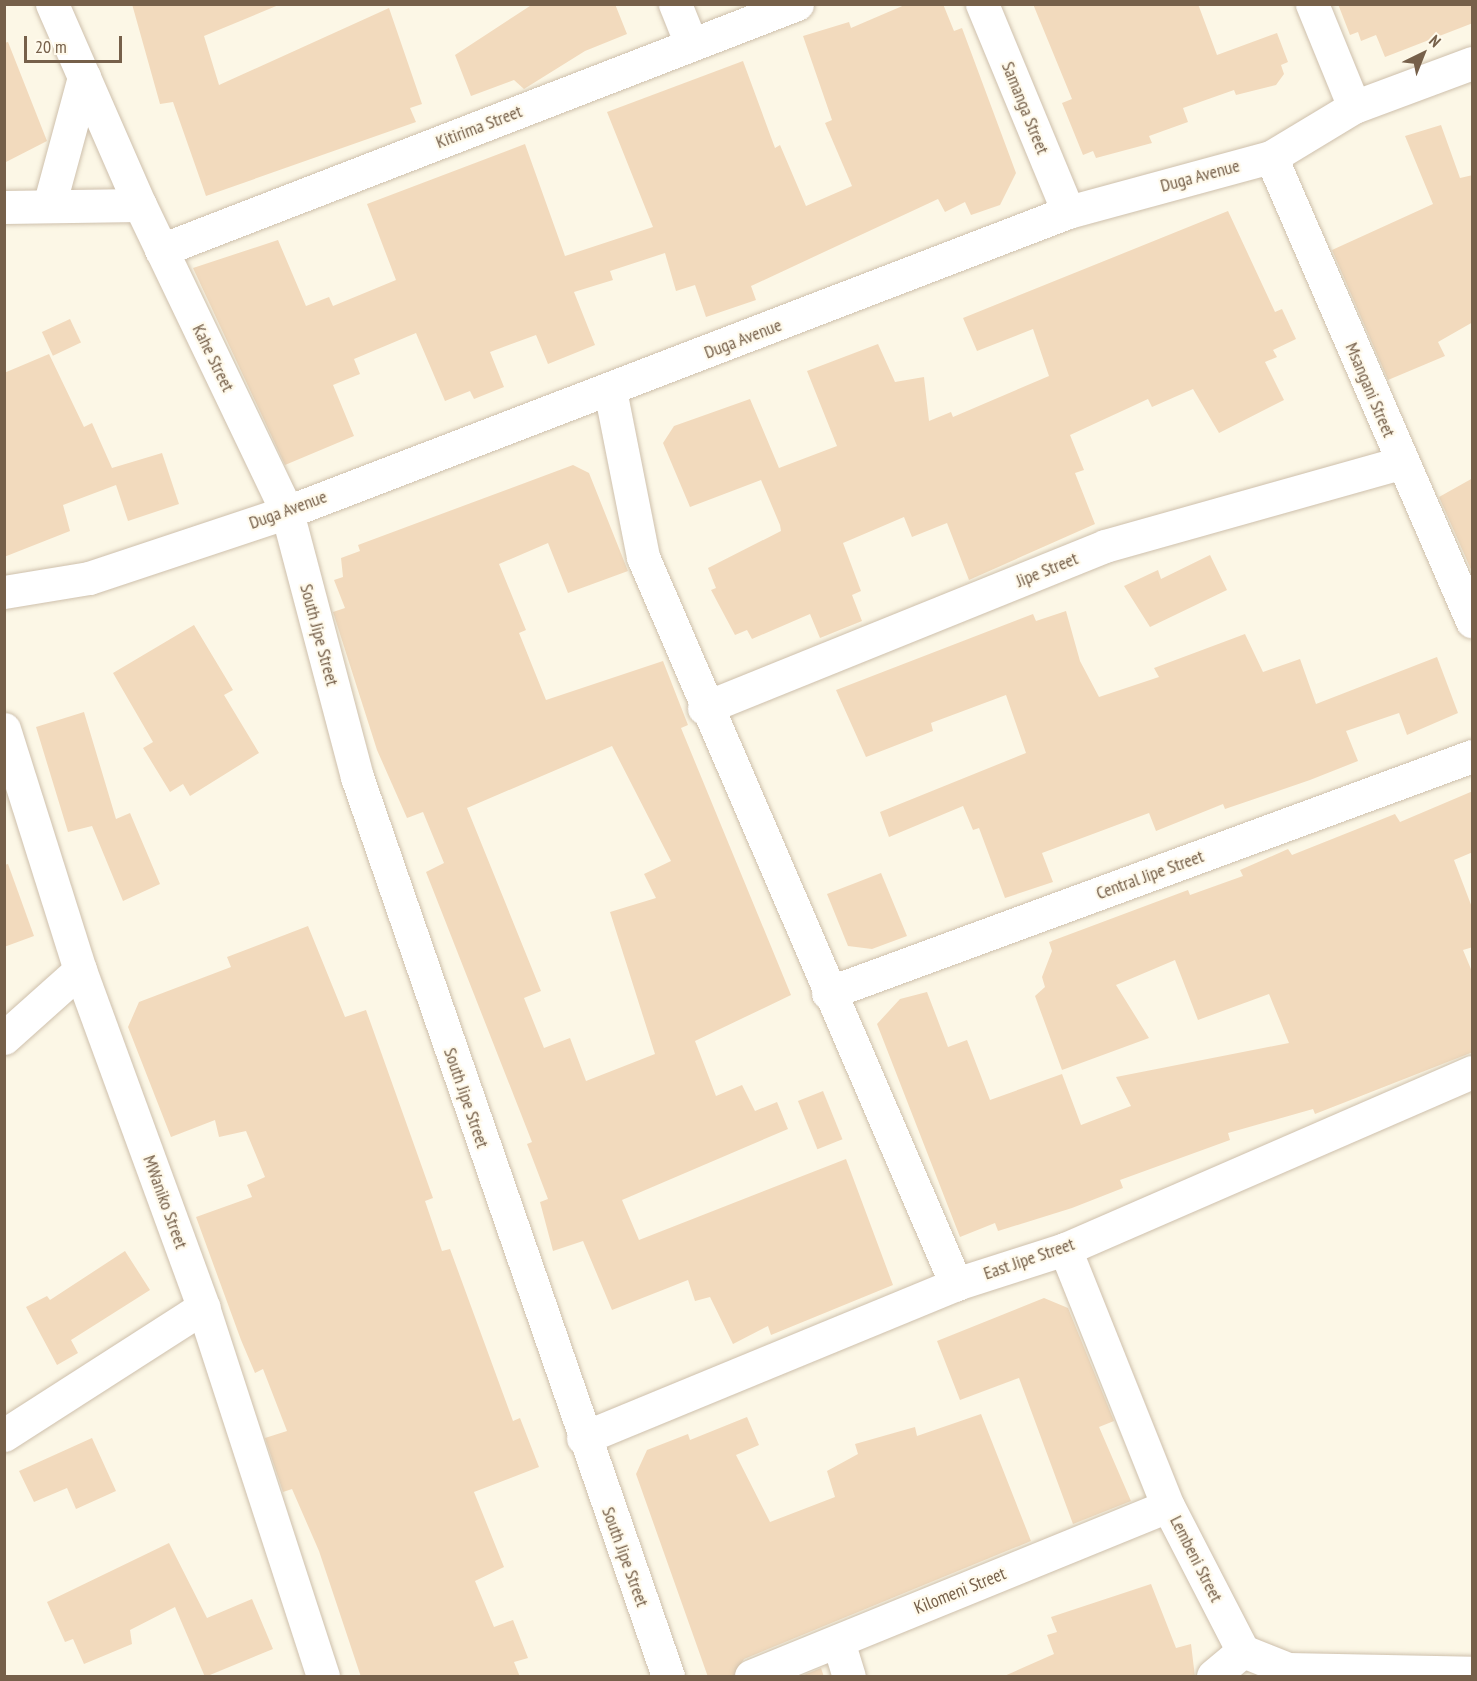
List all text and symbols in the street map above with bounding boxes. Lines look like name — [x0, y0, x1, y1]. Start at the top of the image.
scale bar — [27, 24, 124, 62]
north arrow — [1393, 24, 1453, 84]
text: N — [1425, 31, 1445, 51]
text: 20 m — [35, 35, 67, 58]
street label: Samanga Street — [997, 59, 1053, 157]
street label: Kitirima Street — [433, 101, 525, 153]
street label: Duga Avenue — [1158, 155, 1242, 197]
street label: Duga Avenue — [701, 314, 785, 364]
street label: Kahe Street — [187, 321, 239, 395]
street label: Msangani Street — [1340, 340, 1400, 440]
street label: Duga Avenue — [246, 486, 330, 534]
street label: Jipe Street — [1013, 548, 1081, 592]
street label: South Jipe Street — [295, 582, 343, 688]
street label: Central Jipe Street — [1093, 846, 1207, 904]
street label: South Jipe Street — [439, 1045, 493, 1151]
street label: MWaniko Street — [138, 1152, 192, 1252]
street label: East Jipe Street — [981, 1233, 1077, 1285]
street label: South Jipe Street — [597, 1504, 653, 1610]
street label: Lembeni Street — [1165, 1512, 1227, 1606]
street label: Kilomeni Street — [911, 1563, 1009, 1619]

